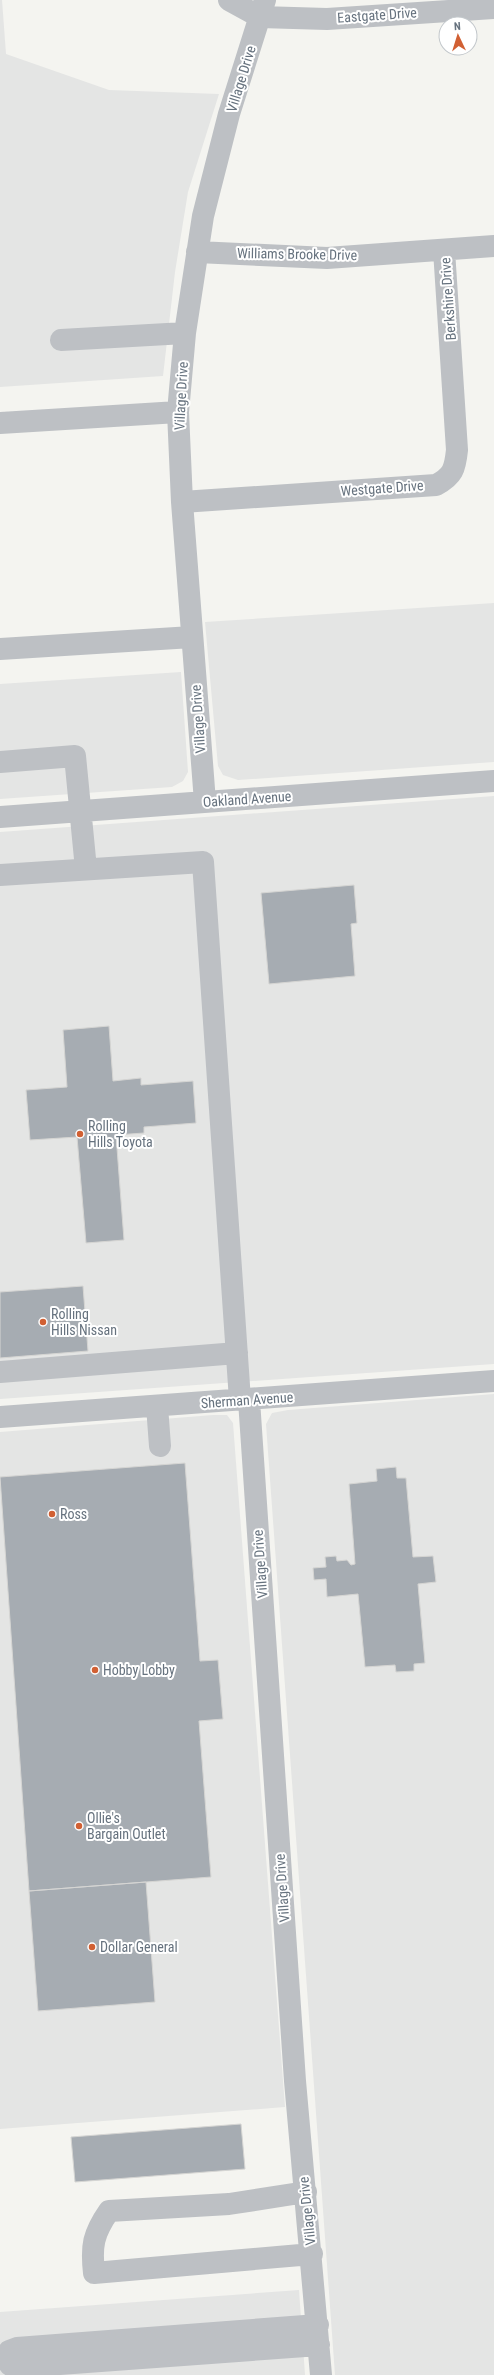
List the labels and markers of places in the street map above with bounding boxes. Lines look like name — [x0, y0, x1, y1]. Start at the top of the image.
place label: Rolling Hills Toyota — [88, 1118, 153, 1150]
marker: Rolling Hills Toyota — [75, 1129, 85, 1139]
place label: Rolling Hills Nissan — [51, 1306, 117, 1338]
marker: Rolling Hills Nissan — [38, 1317, 48, 1327]
place label: Ross — [60, 1506, 87, 1522]
marker: Ross — [47, 1509, 57, 1519]
place label: Hobby Lobby — [103, 1662, 175, 1678]
marker: Hobby Lobby — [90, 1665, 100, 1675]
place label: Ollie's Bargain Outlet — [87, 1810, 166, 1842]
marker: Ollie's Bargain Outlet — [74, 1821, 84, 1831]
place label: Dollar General — [100, 1939, 178, 1955]
marker: Dollar General — [87, 1942, 97, 1952]

